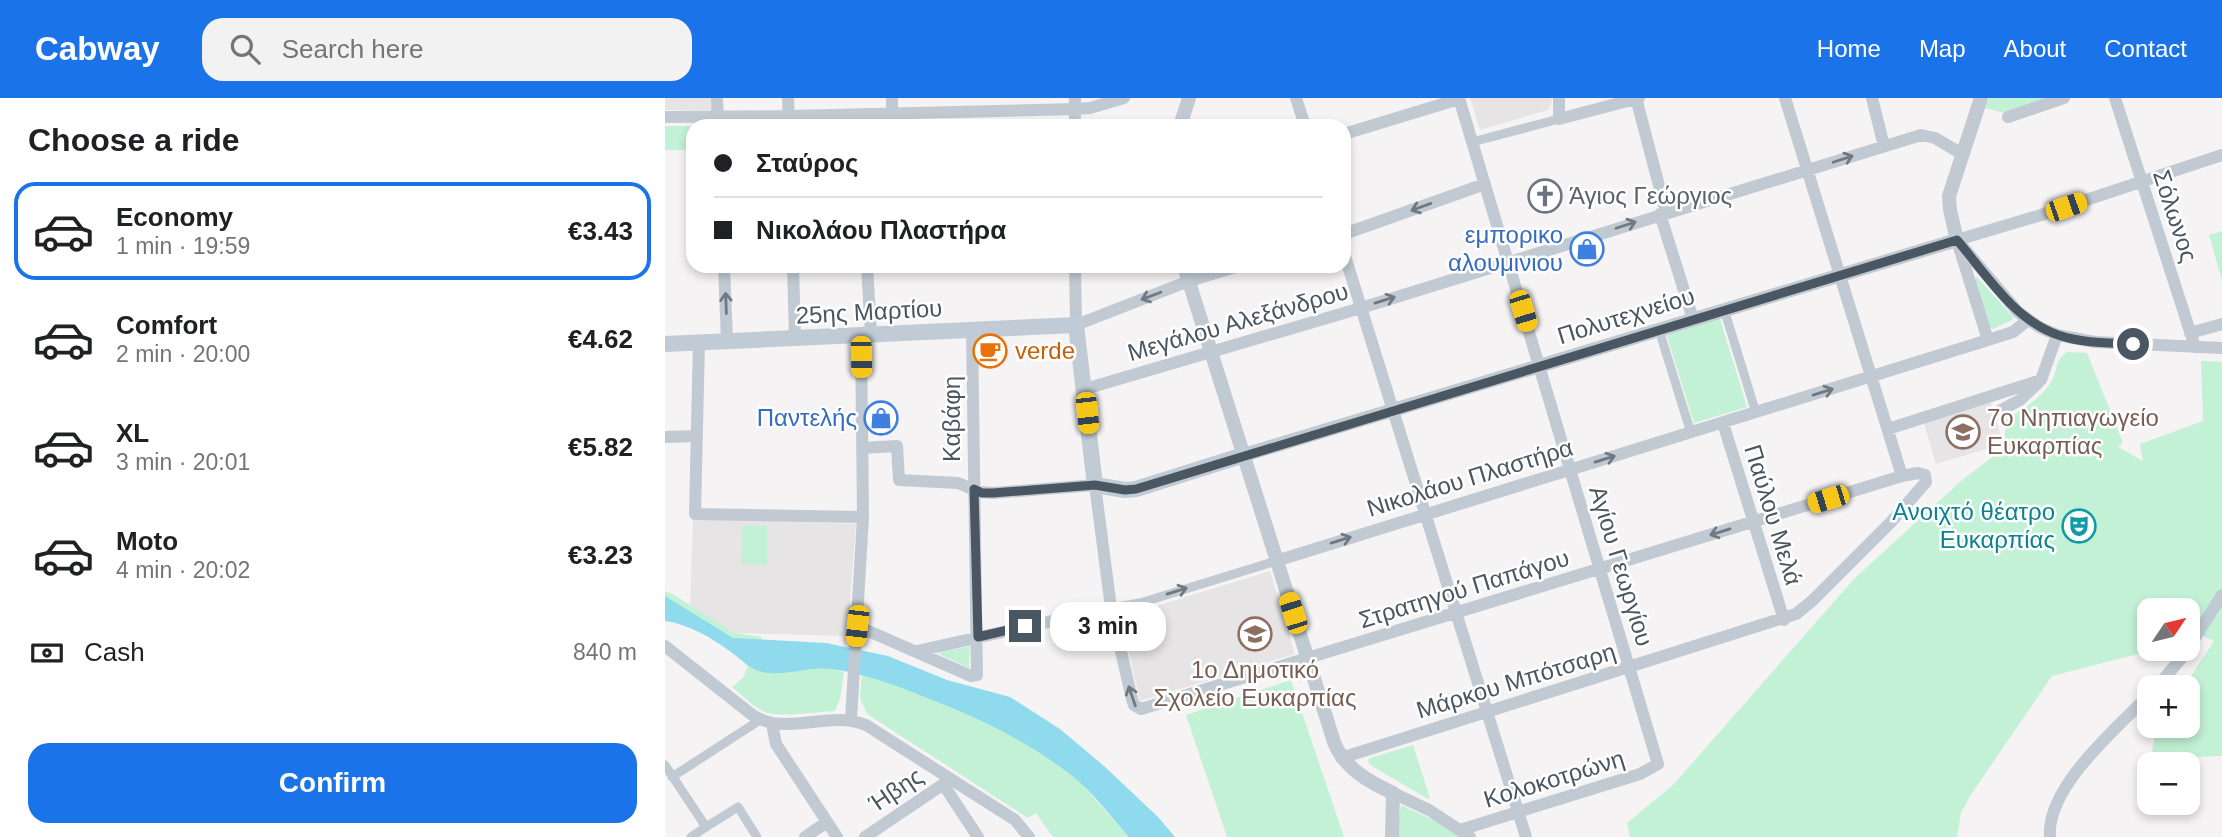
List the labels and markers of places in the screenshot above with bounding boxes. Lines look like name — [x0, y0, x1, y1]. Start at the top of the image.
church icon: Άγιος Γεώργιος — [1526, 177, 1564, 215]
place label: Άγιος Γεώργιος — [1569, 182, 1732, 209]
place label: εμπορικο αλουμινιου — [1448, 221, 1563, 276]
shop icon: εμπορικο αλουμινιου — [1568, 230, 1606, 268]
cafe icon: verde — [971, 332, 1009, 370]
place label: verde — [1015, 337, 1075, 364]
shop icon: Παντελής — [862, 399, 900, 437]
place label: Παντελής — [757, 404, 857, 431]
place label: 7ο Νηπιαγωγείο Ευκαρπίας — [1987, 404, 2159, 459]
school or university icon: 7ο Νηπιαγωγείο Ευκαρπίας — [1944, 413, 1982, 451]
place label: Ανοιχτό θέατρο Ευκαρπίας — [1892, 498, 2055, 553]
theatre icon: Ανοιχτό θέατρο Ευκαρπίας — [2060, 507, 2098, 545]
school or university icon: 1ο Δημοτικό Σχολείο Ευκαρπίας — [1236, 615, 1274, 653]
place label: 1ο Δημοτικό Σχολείο Ευκαρπίας — [1153, 656, 1357, 711]

